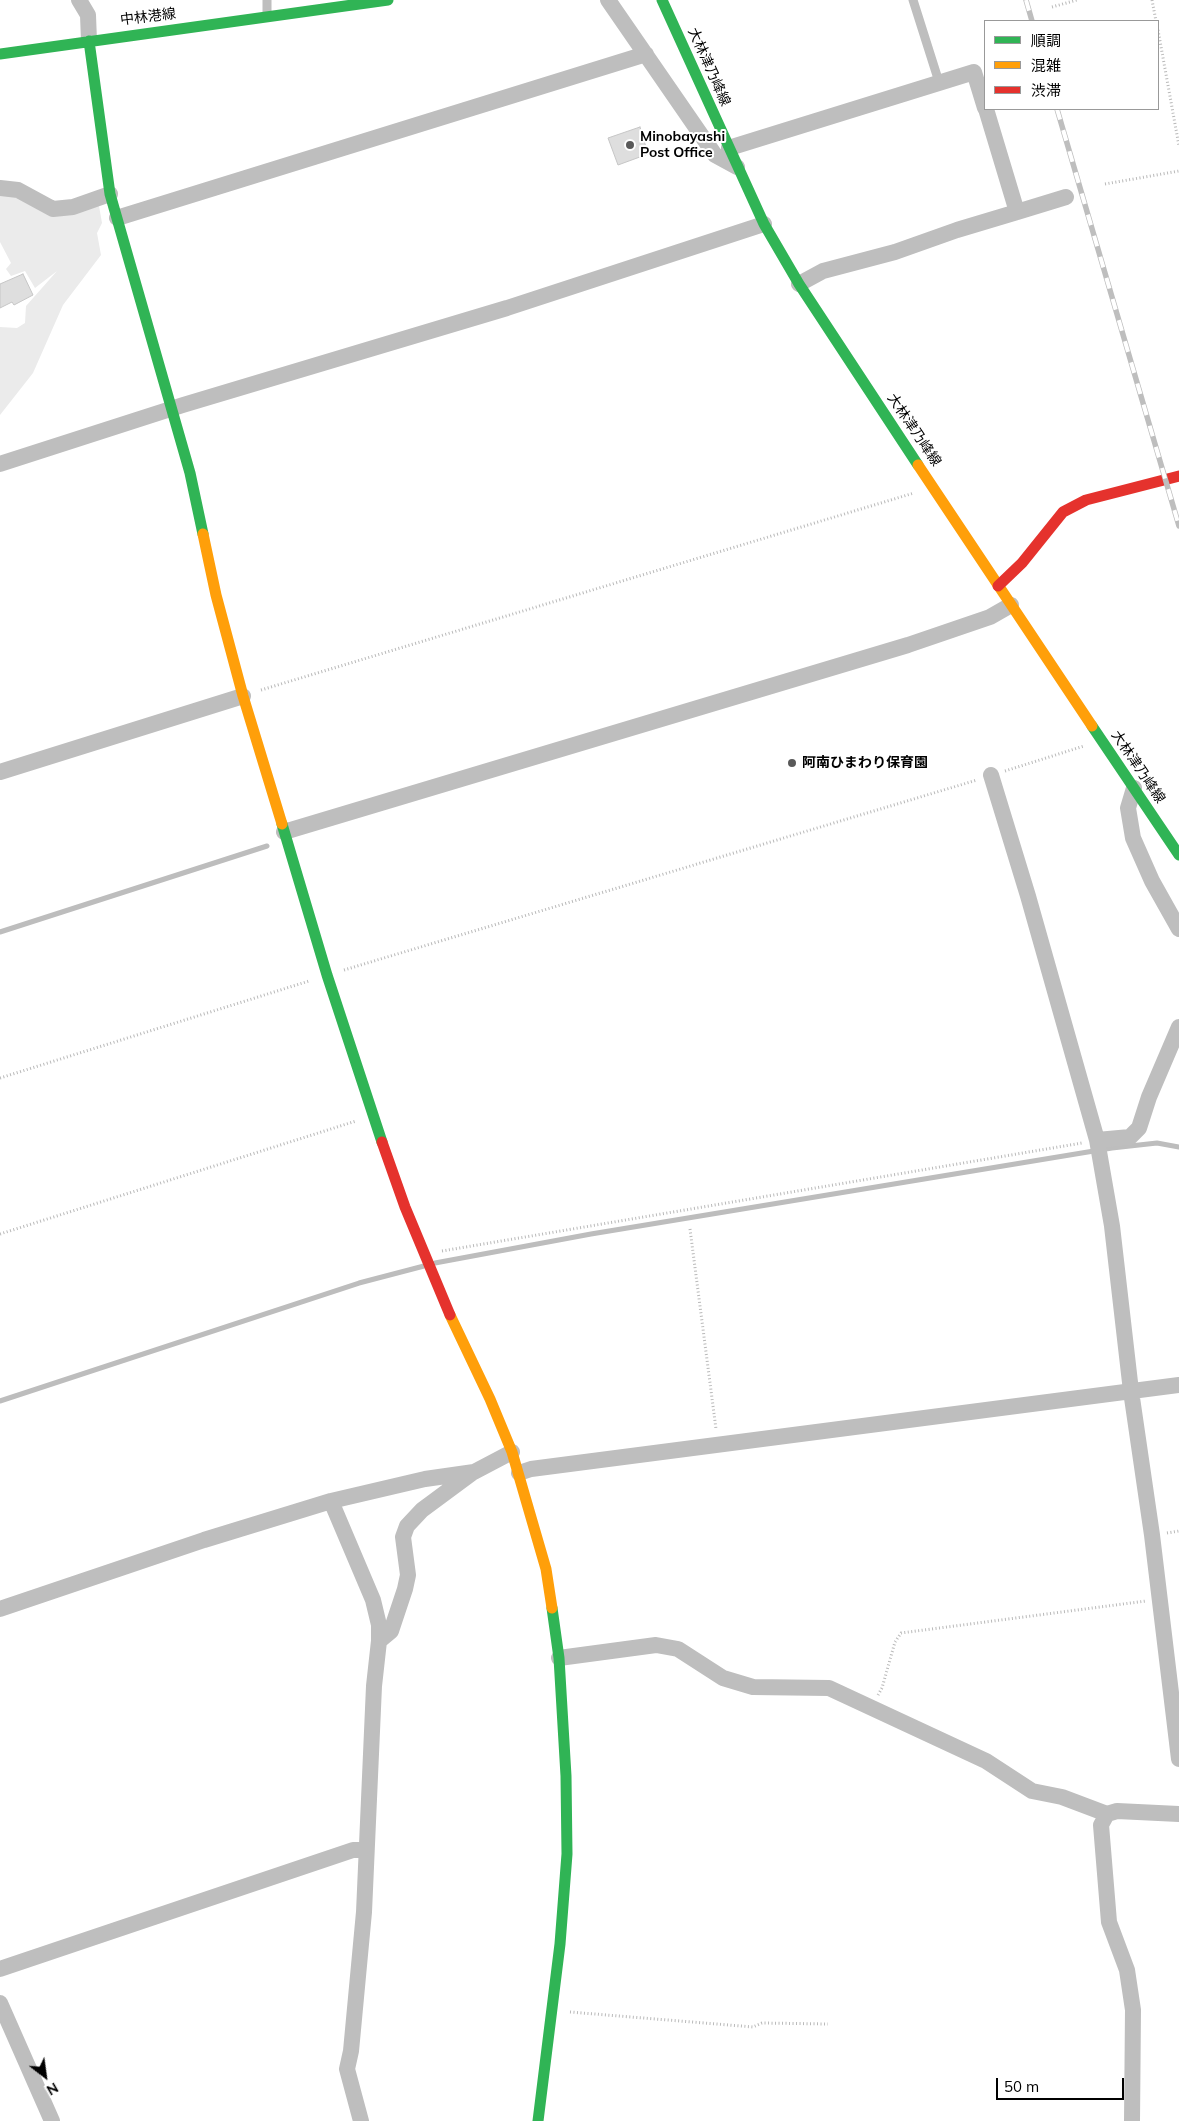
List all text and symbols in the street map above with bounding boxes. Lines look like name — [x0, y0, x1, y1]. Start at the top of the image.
street label: 中林港線 — [119, 5, 177, 29]
legend — [984, 20, 1159, 110]
street label: 大林津乃峰線 — [684, 25, 734, 109]
text: 順調 — [1031, 31, 1061, 50]
text: 混雑 — [1031, 56, 1061, 75]
text: 渋滞 — [1031, 81, 1061, 100]
place label: Minobayashi Post Office — [640, 129, 725, 162]
marker: Minobayashi Post Office — [624, 139, 636, 151]
street label: 大林津乃峰線 — [884, 390, 944, 470]
street label: 大林津乃峰線 — [1108, 727, 1168, 807]
place label: 阿南ひまわり保育園 — [802, 755, 928, 771]
marker: 阿南ひまわり保育園 — [786, 757, 798, 769]
north arrow — [20, 2051, 70, 2101]
scale bar — [999, 2068, 1126, 2100]
text: 50 m — [1004, 2077, 1039, 2096]
text: N — [43, 2079, 62, 2099]

